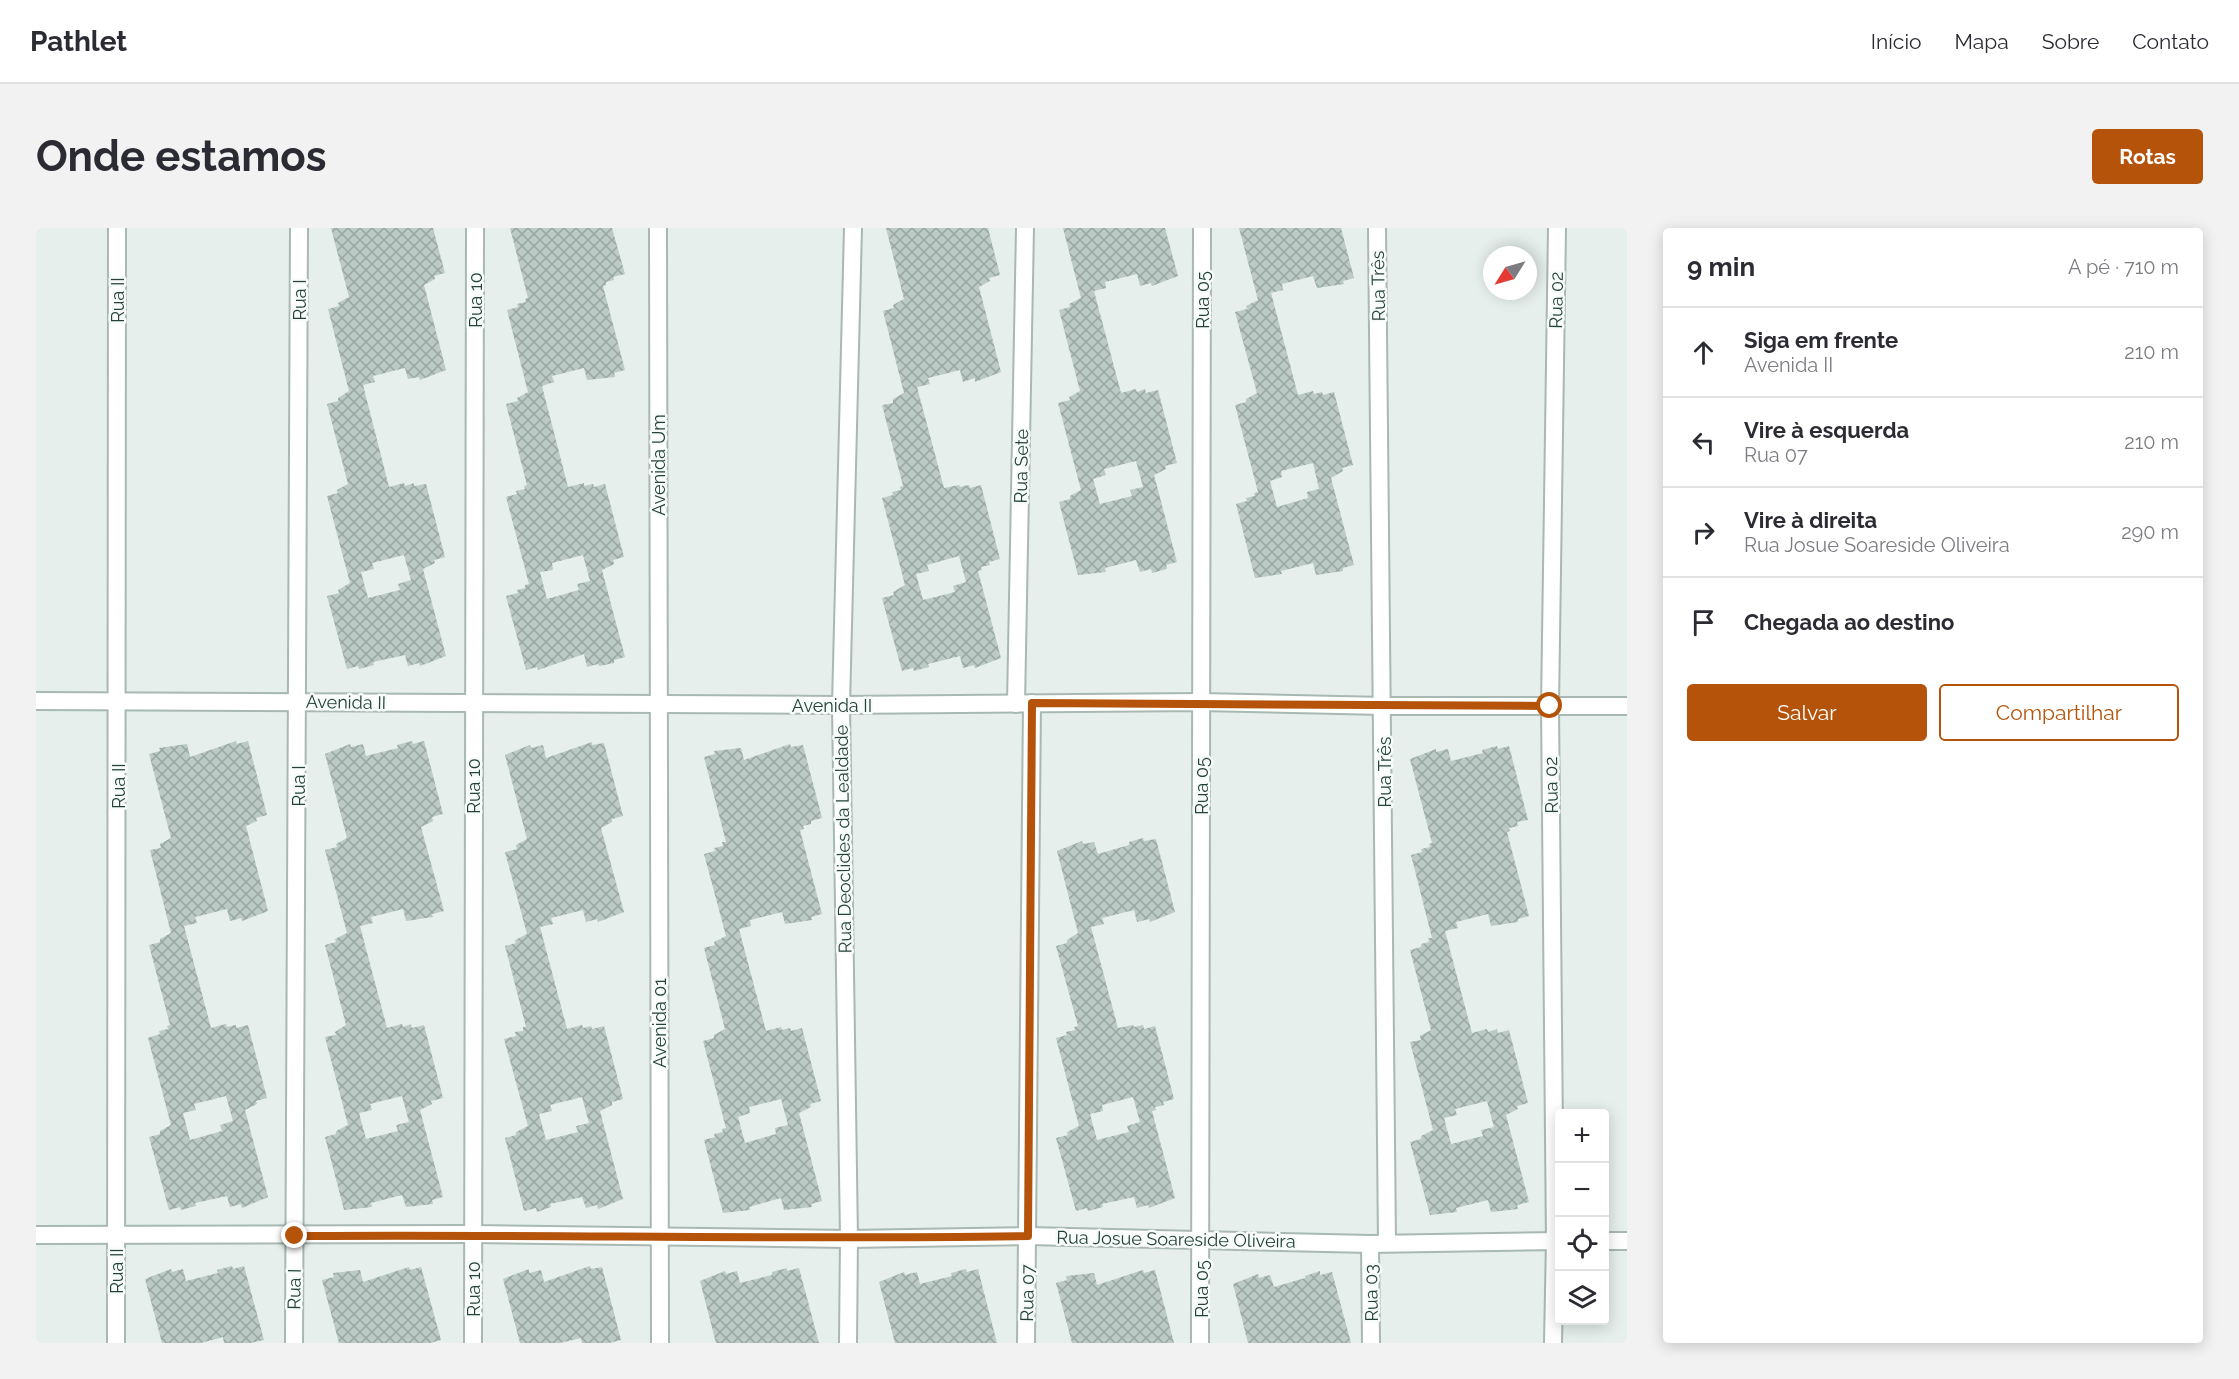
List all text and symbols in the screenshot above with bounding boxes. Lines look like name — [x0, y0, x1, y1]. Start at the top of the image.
text: Pathlet — [30, 25, 127, 58]
text: Início — [1871, 29, 1921, 54]
text: Mapa — [1954, 29, 2009, 54]
text: Sobre — [2042, 29, 2099, 54]
text: Contato — [2132, 29, 2209, 54]
button: Rotas — [2092, 129, 2203, 184]
text: Onde estamos — [36, 132, 327, 181]
north arrow — [1483, 246, 1537, 300]
street label: Rua Três — [1367, 250, 1389, 322]
text: 9 min — [1687, 252, 1755, 282]
text: A pé · 710 m — [2068, 255, 2179, 279]
street label: Rua 05 — [1192, 271, 1213, 329]
street label: Rua 02 — [1545, 271, 1567, 329]
street label: Rua 10 — [465, 272, 486, 328]
street label: Rua II — [107, 277, 128, 323]
street label: Rua I — [289, 279, 310, 321]
text: Siga em frente — [1744, 327, 1898, 353]
icon: ahead — [1687, 336, 1720, 369]
text: 210 m — [2124, 340, 2179, 364]
text: Avenida II — [1744, 353, 1833, 377]
street label: Avenida Um — [648, 414, 669, 516]
text: Vire à esquerda — [1744, 417, 1909, 443]
icon: left — [1687, 426, 1720, 459]
street label: Rua Sete — [1010, 428, 1032, 503]
text: 210 m — [2124, 430, 2179, 454]
text: Rua 07 — [1744, 443, 1808, 467]
text: Vire à direita — [1744, 507, 1877, 533]
icon: right — [1687, 516, 1720, 549]
text: 290 m — [2121, 520, 2179, 544]
text: Rua Josue Soareside Oliveira — [1744, 533, 2010, 557]
icon: arrive — [1687, 606, 1720, 639]
text: Chegada ao destino — [1744, 609, 1954, 635]
button: Salvar — [1687, 684, 1927, 741]
button: Compartilhar — [1939, 684, 2179, 741]
street label: Avenida II — [306, 691, 386, 713]
route start — [1536, 692, 1562, 718]
street label: Avenida II — [792, 695, 872, 716]
street label: Rua Deoclides da Lealdade — [830, 724, 855, 953]
street label: Rua Três — [1374, 736, 1395, 807]
street label: Rua 02 — [1540, 756, 1562, 814]
street label: Rua 05 — [1191, 757, 1212, 815]
street label: Rua 10 — [463, 758, 484, 814]
street label: Rua II — [108, 763, 129, 809]
street label: Rua I — [288, 765, 309, 807]
street label: Avenida 01 — [649, 978, 670, 1068]
map controls — [1555, 1109, 1609, 1325]
button: + — [1555, 1109, 1609, 1163]
button: − — [1555, 1163, 1609, 1217]
button: locate — [1555, 1217, 1609, 1271]
route end — [281, 1222, 307, 1248]
street label: Rua Josue Soareside Oliveira — [1056, 1226, 1296, 1252]
street label: Rua II — [106, 1248, 127, 1294]
street label: Rua 05 — [1191, 1260, 1212, 1318]
street label: Rua 10 — [463, 1261, 484, 1317]
street label: Rua 07 — [1016, 1264, 1038, 1322]
street label: Rua 03 — [1360, 1264, 1382, 1322]
street label: Rua I — [283, 1268, 305, 1310]
button: layers — [1555, 1271, 1609, 1325]

